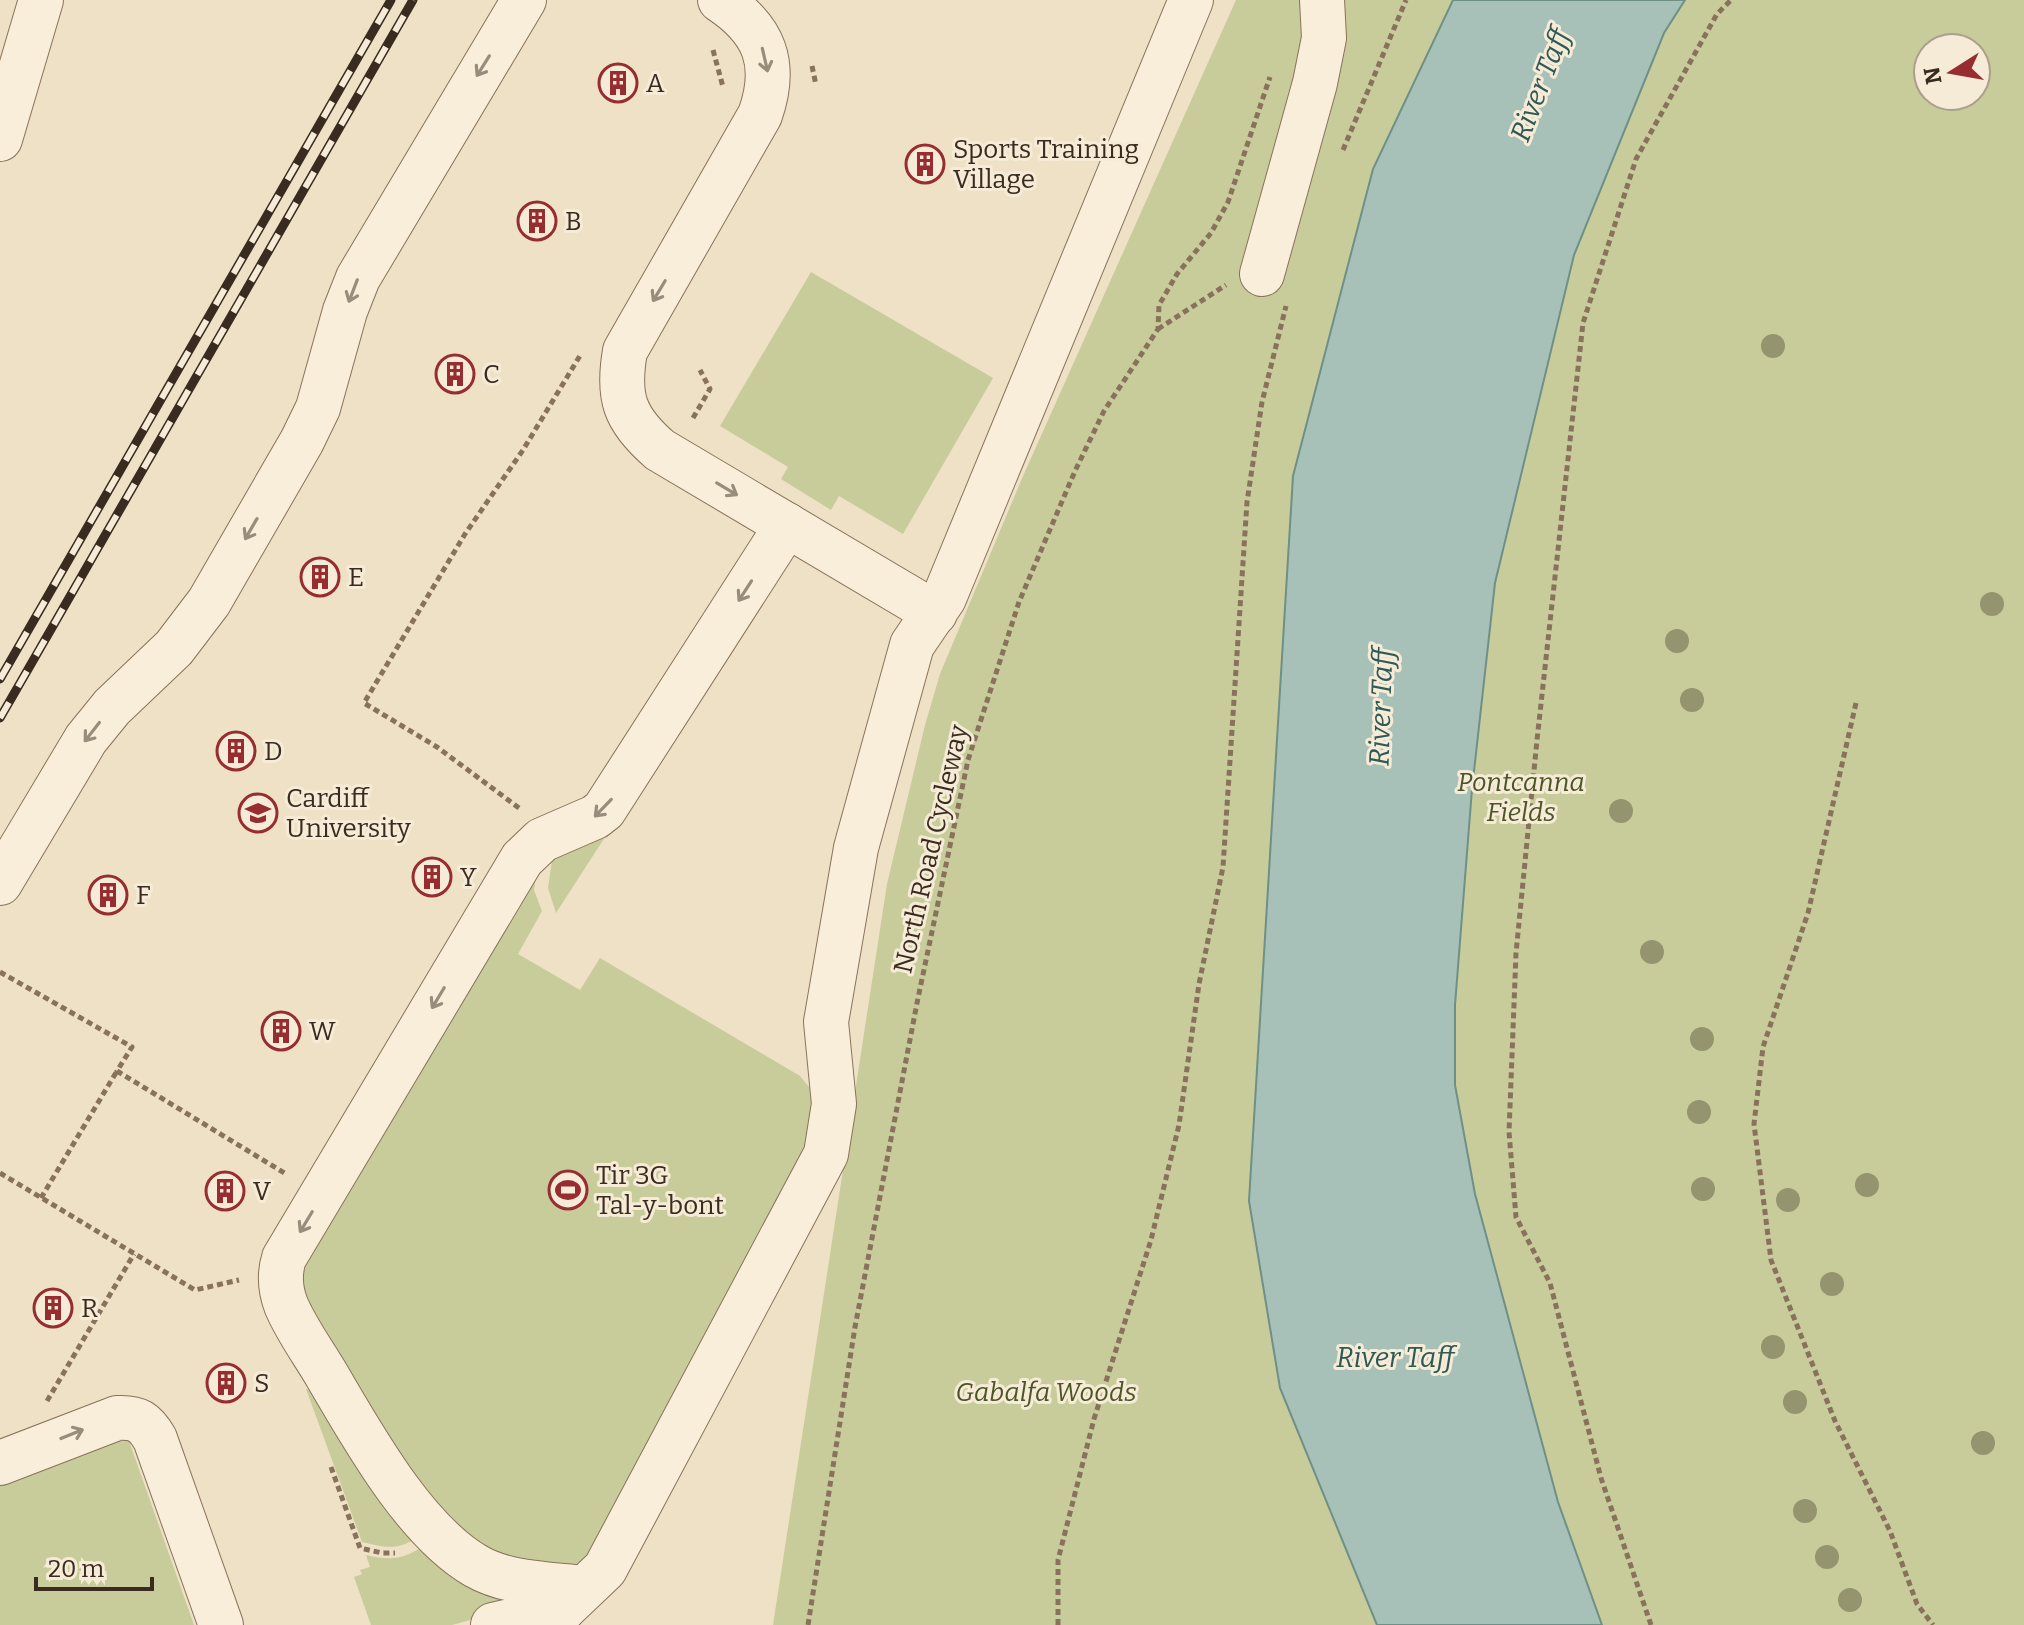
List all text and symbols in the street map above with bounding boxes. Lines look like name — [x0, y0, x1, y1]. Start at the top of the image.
water label: River Taff — [1503, 21, 1578, 146]
north arrow — [1912, 32, 1992, 112]
one-way arrow — [758, 46, 773, 72]
one-way arrow — [475, 54, 491, 77]
building icon: A — [597, 62, 639, 104]
text: N — [1918, 65, 1948, 87]
place label: A — [646, 68, 665, 99]
place label: Sports Training Village — [953, 134, 1139, 195]
building icon: Sports Training Village — [904, 143, 946, 185]
building icon: B — [516, 200, 558, 242]
place label: B — [565, 206, 582, 237]
one-way arrow — [345, 278, 359, 303]
one-way arrow — [650, 279, 666, 302]
building icon: C — [434, 353, 476, 395]
place label: C — [483, 359, 500, 390]
one-way arrow — [715, 481, 738, 497]
one-way arrow — [243, 516, 258, 540]
building icon: E — [299, 556, 341, 598]
place label: E — [348, 562, 364, 593]
one-way arrow — [736, 579, 752, 602]
water label: River Taff — [1362, 644, 1400, 766]
one-way arrow — [84, 721, 101, 742]
street label: North Road Cycleway — [887, 721, 975, 976]
building icon: D — [215, 730, 257, 772]
place label: D — [264, 736, 283, 767]
park label: Pontcanna Fields — [1457, 767, 1585, 828]
place label: Cardiff University — [286, 783, 411, 844]
school or university icon: Cardiff University — [237, 792, 279, 834]
one-way arrow — [593, 798, 612, 818]
building icon: Y — [411, 856, 453, 898]
place label: Y — [460, 862, 477, 893]
building icon: F — [87, 874, 129, 916]
place label: F — [136, 880, 151, 911]
one-way arrow — [429, 986, 445, 1009]
building icon: W — [260, 1010, 302, 1052]
place label: W — [309, 1016, 336, 1047]
place label: Tir 3G Tal-y-bont — [596, 1160, 725, 1221]
sports icon: Tir 3G Tal-y-bont — [547, 1169, 589, 1211]
building icon: V — [204, 1170, 246, 1212]
place label: V — [253, 1176, 271, 1207]
one-way arrow — [297, 1210, 313, 1233]
building icon: R — [32, 1287, 74, 1329]
place label: R — [81, 1293, 98, 1324]
water label: River Taff — [1336, 1341, 1457, 1374]
building icon: S — [205, 1362, 247, 1404]
place label: S — [254, 1368, 270, 1399]
park label: Gabalfa Woods — [955, 1377, 1137, 1408]
one-way arrow — [59, 1426, 84, 1440]
scale bar — [36, 1541, 152, 1591]
text: 20 m — [48, 1555, 104, 1583]

